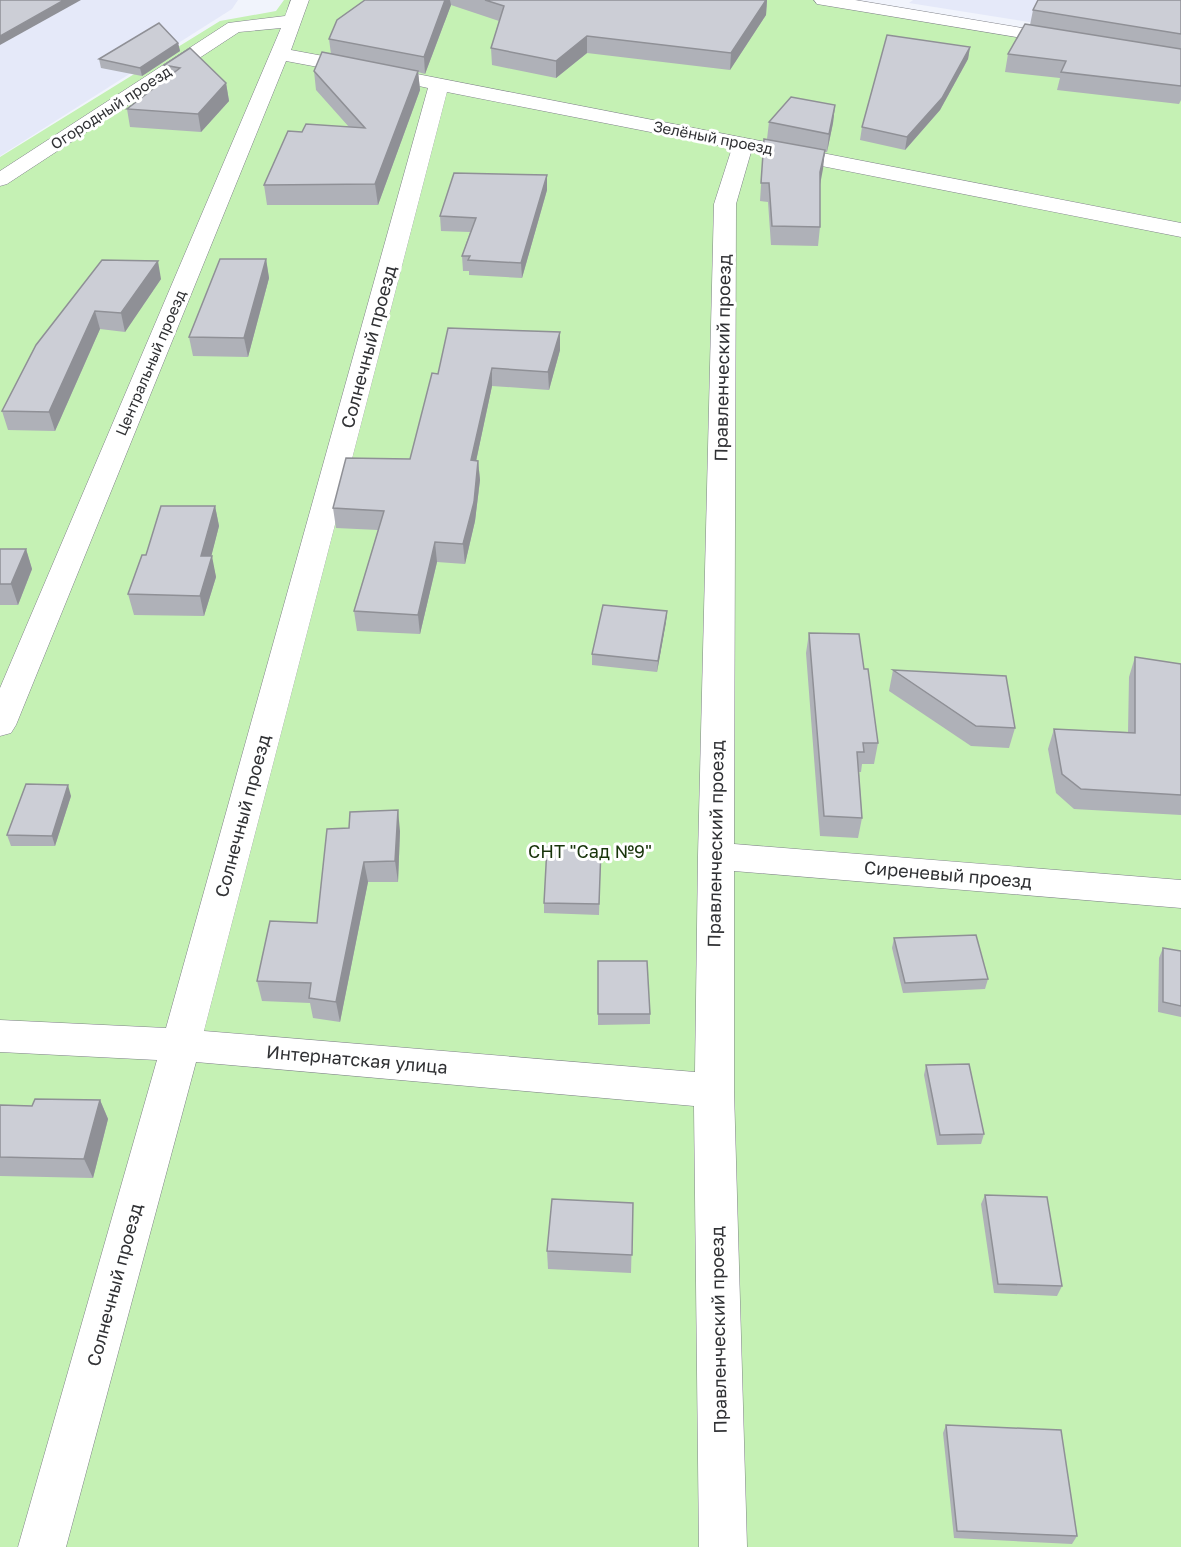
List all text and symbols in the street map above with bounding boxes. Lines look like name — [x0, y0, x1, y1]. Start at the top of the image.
street label: Огородный проезд — [47, 62, 174, 153]
street label: Зелёный проезд — [652, 117, 775, 157]
street label: Правленческий проезд — [709, 254, 735, 462]
street label: Солнечный проезд — [336, 263, 400, 431]
street label: Центральный проезд — [111, 287, 189, 438]
street label: Солнечный проезд — [210, 732, 274, 900]
street label: Правленческий проезд — [702, 740, 728, 948]
park label: СНТ "Сад №9" — [528, 840, 652, 862]
street label: Сиреневый проезд — [863, 856, 1033, 892]
street label: Интернатская улица — [265, 1040, 449, 1078]
street label: Солнечный проезд — [82, 1201, 146, 1369]
street label: Правленческий проезд — [705, 1226, 731, 1434]

